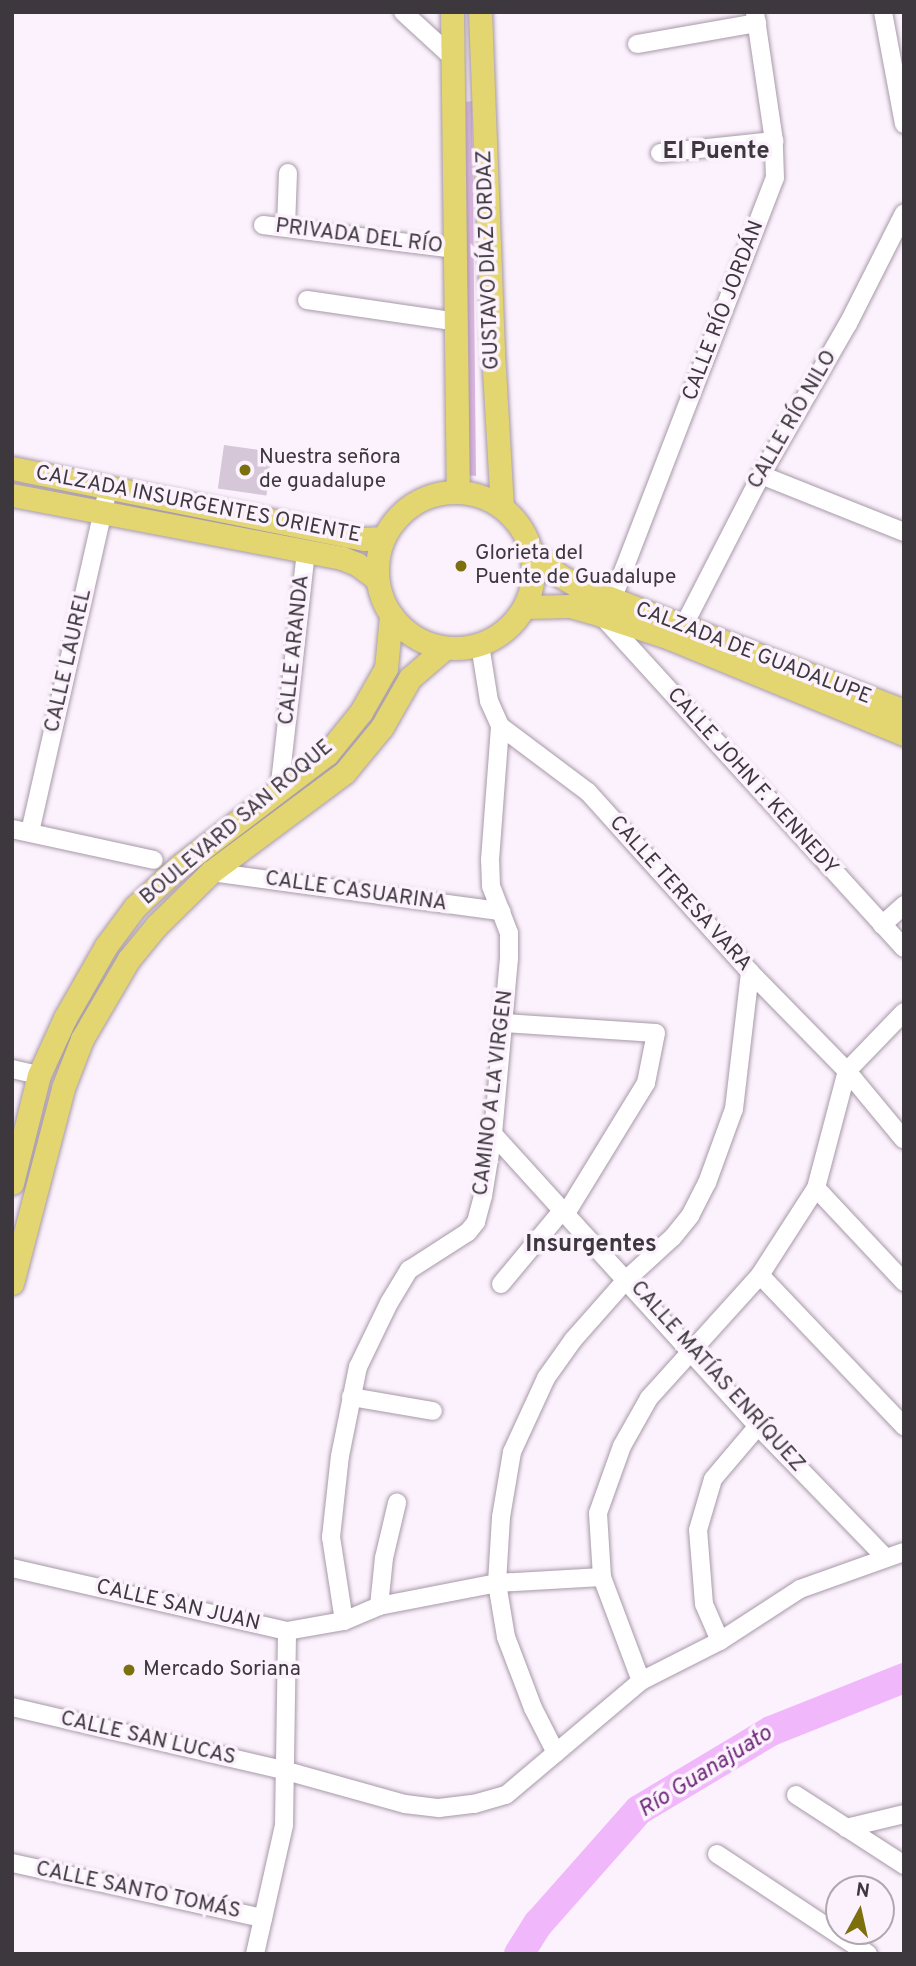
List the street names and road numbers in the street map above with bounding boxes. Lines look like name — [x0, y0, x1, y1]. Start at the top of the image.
street label: GUSTAVO DÍAZ ORDAZ — [473, 150, 505, 370]
street label: PRIVADA DEL RÍO — [273, 214, 445, 260]
street label: CALLE RÍO JORDÁN — [678, 217, 770, 405]
street label: CALLE RÍO NILO — [743, 346, 843, 494]
street label: CALZADA INSURGENTES ORIENTE — [33, 461, 363, 549]
street label: CALLE ARANDA — [275, 573, 315, 727]
street label: CALLE LAUREL — [40, 587, 98, 735]
street label: CALZADA DE GUADALUPE — [631, 597, 875, 711]
street label: CALLE JOHN F. KENNEDY — [661, 683, 843, 881]
street label: BOULEVARD SAN ROQUE — [136, 735, 338, 911]
street label: CALLE TERESA VARA — [603, 810, 757, 978]
street label: CALLE CASUARINA — [263, 867, 449, 917]
street label: CAMINO A LA VIRGEN — [469, 987, 519, 1199]
street label: CALLE MATÍAS ENRÍQUEZ — [624, 1276, 810, 1478]
street label: CALLE SAN JUAN — [94, 1575, 262, 1637]
street label: CALLE SAN LUCAS — [58, 1707, 238, 1771]
street label: CALLE SANTO TOMÁS — [33, 1857, 243, 1925]

